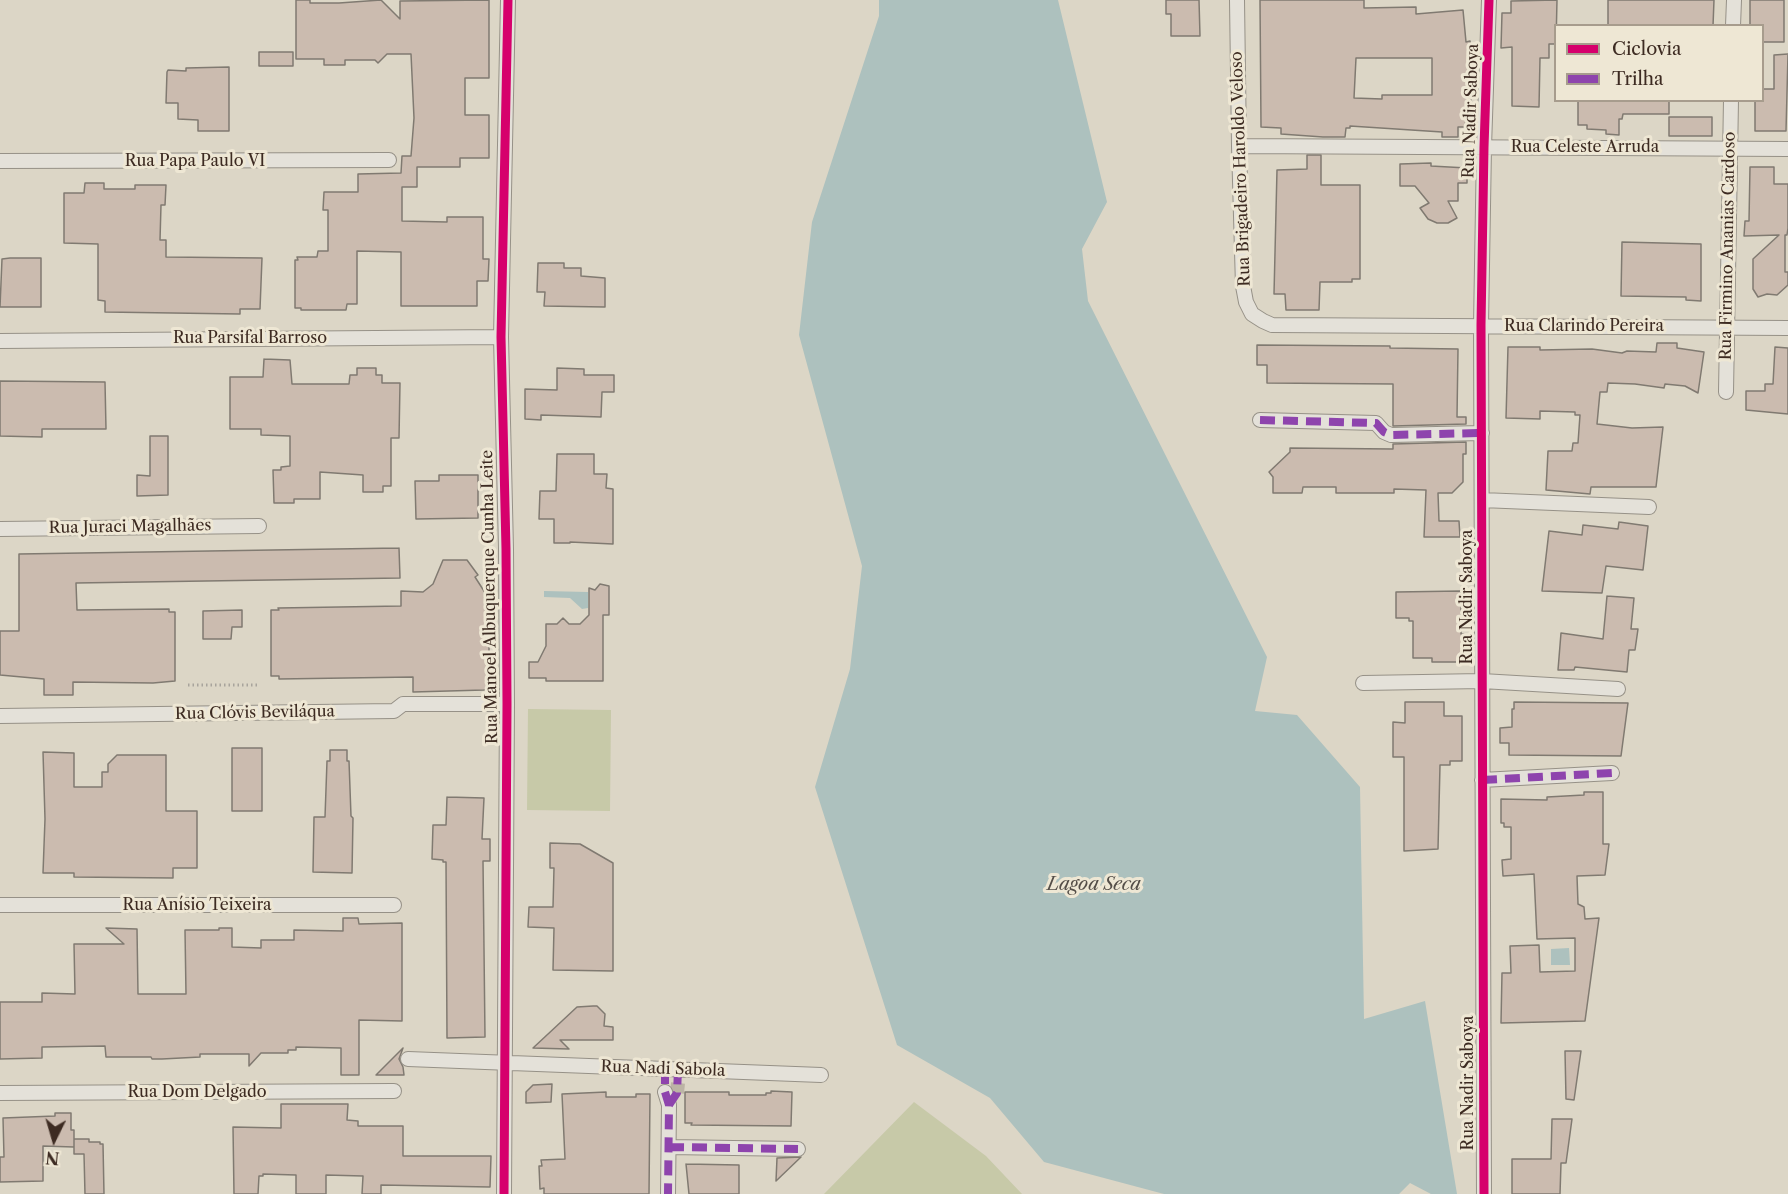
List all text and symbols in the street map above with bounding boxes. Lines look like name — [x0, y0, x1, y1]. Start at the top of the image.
legend — [1554, 24, 1764, 102]
text: Ciclovia — [1612, 38, 1681, 60]
street label: Rua Nadir Saboya — [1459, 43, 1483, 179]
street label: Rua Brigadeiro Haroldo Veloso — [1227, 51, 1255, 287]
text: Trilha — [1612, 68, 1664, 90]
street label: Rua Firmino Ananias Cardoso — [1716, 132, 1740, 360]
street label: Rua Celeste Arruda — [1511, 137, 1659, 157]
street label: Rua Papa Paulo VI — [125, 151, 265, 171]
street label: Rua Clarindo Pereira — [1504, 316, 1664, 336]
street label: Rua Parsifal Barroso — [173, 328, 327, 348]
street label: Rua Manoel Albuquerque Cunha Leite — [478, 450, 502, 744]
street label: Rua Juraci Magalhães — [48, 516, 212, 538]
street label: Rua Nadir Saboya — [1457, 530, 1477, 664]
street label: Rua Clóvis Beviláqua — [175, 702, 335, 724]
water label: Lagoa Seca — [1047, 874, 1141, 896]
street label: Rua Anísio Teixeira — [122, 895, 272, 915]
street label: Rua Nadir Saboya — [1458, 1016, 1478, 1150]
street label: Rua Nadi Sabola — [600, 1057, 726, 1081]
street label: Rua Dom Delgado — [127, 1082, 267, 1102]
north arrow — [24, 1110, 84, 1170]
text: N — [45, 1147, 60, 1168]

